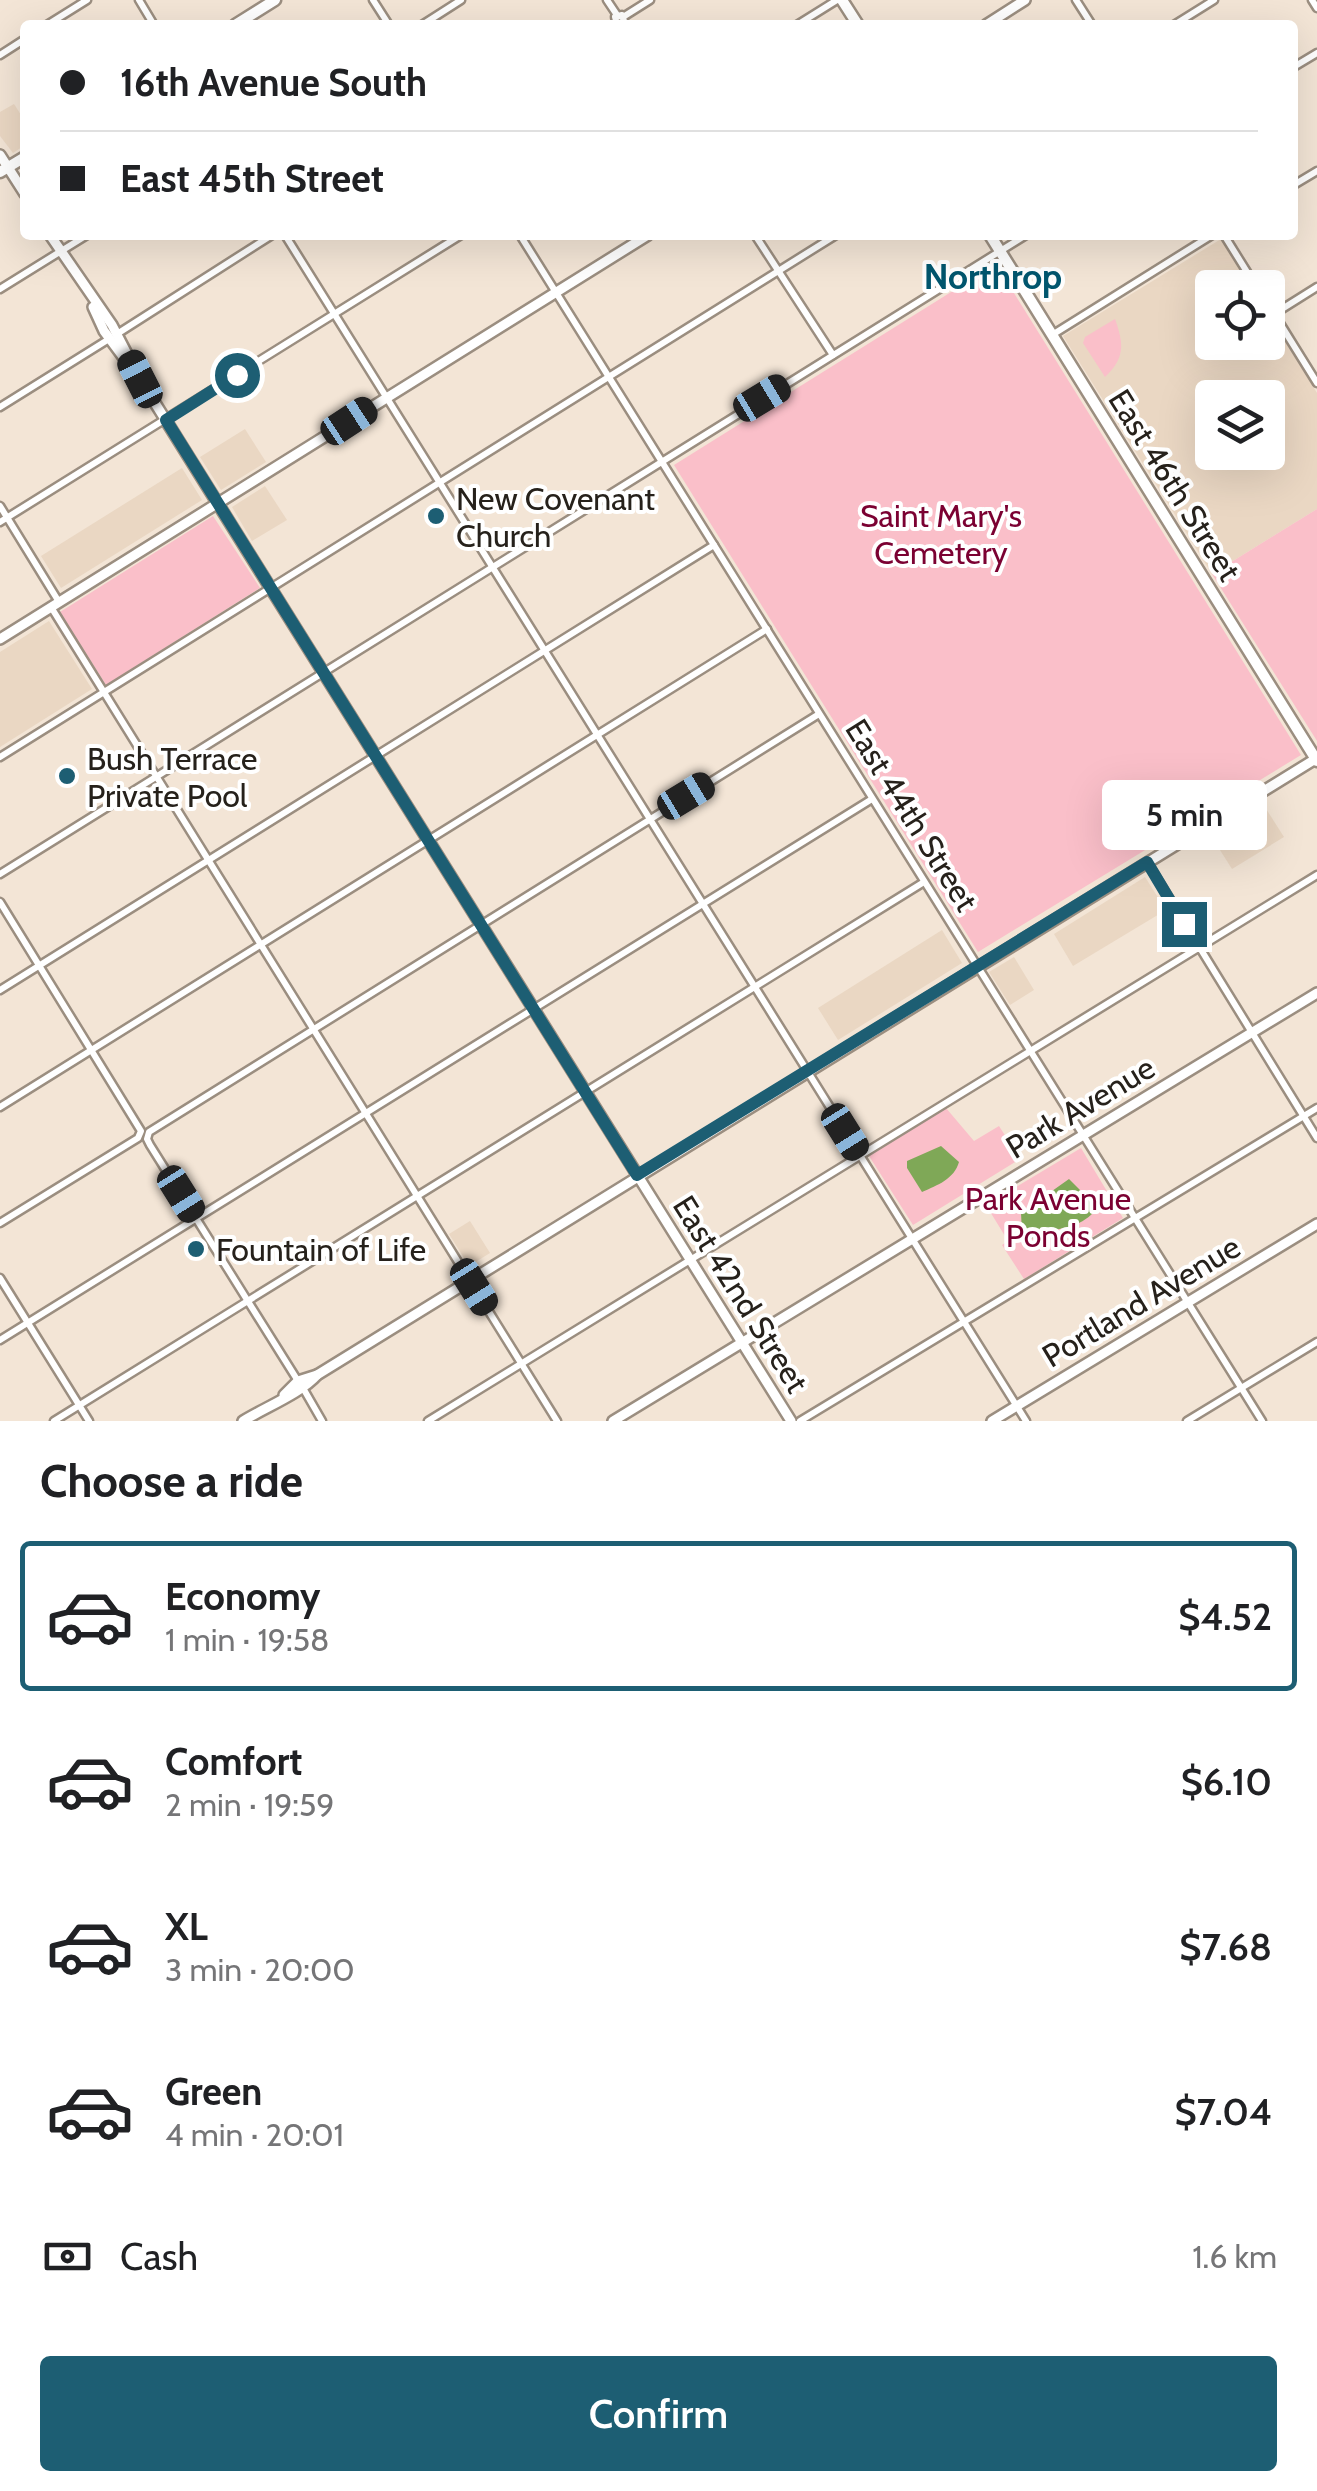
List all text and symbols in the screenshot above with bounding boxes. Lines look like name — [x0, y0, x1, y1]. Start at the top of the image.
text: 16th Avenue South — [120, 59, 427, 106]
text: East 45th Street — [120, 155, 384, 202]
district label: Northrop — [924, 255, 1062, 298]
map controls — [1195, 270, 1285, 470]
button: locate — [1195, 270, 1285, 360]
car — [113, 345, 167, 413]
route start — [215, 353, 260, 398]
car — [729, 370, 795, 426]
button: layers — [1195, 380, 1285, 470]
street label: East 46th Street — [1101, 382, 1250, 588]
car — [316, 392, 382, 450]
place label: New Covenant Church — [456, 479, 655, 555]
park label: Saint Mary's Cemetery — [860, 496, 1022, 572]
marker: New Covenant Church — [425, 505, 447, 527]
street label: East 44th Street — [837, 712, 987, 918]
place label: Bush Terrace Private Pool — [87, 739, 257, 815]
marker: Bush Terrace Private Pool — [56, 765, 78, 787]
car — [653, 768, 719, 824]
callout: 5 min — [1102, 779, 1266, 849]
text: 5 min — [1146, 795, 1223, 834]
route end — [1162, 902, 1207, 947]
street label: Park Avenue — [999, 1047, 1161, 1167]
car — [816, 1099, 874, 1165]
car — [152, 1161, 210, 1227]
park label: Park Avenue Ponds — [965, 1179, 1131, 1255]
street label: East 42nd Street — [665, 1188, 817, 1400]
street label: Portland Avenue — [1035, 1227, 1247, 1375]
place label: Fountain of Life — [216, 1230, 426, 1269]
marker: Fountain of Life — [185, 1238, 207, 1260]
car — [445, 1254, 503, 1320]
text: Choose a ride — [40, 1454, 303, 1508]
icon: car — [45, 1571, 135, 1661]
text: Economy — [165, 1573, 320, 1620]
text: $4.52 — [1178, 1593, 1272, 1640]
text: 1 min · 19:58 — [165, 1620, 329, 1659]
icon: car — [45, 1736, 135, 1826]
text: Comfort — [165, 1738, 302, 1785]
text: $6.10 — [1181, 1758, 1272, 1805]
text: 2 min · 19:59 — [165, 1785, 334, 1824]
icon: car — [45, 1901, 135, 1991]
text: XL — [165, 1903, 208, 1950]
text: $7.68 — [1179, 1923, 1272, 1970]
text: 3 min · 20:00 — [165, 1950, 355, 1989]
icon: car — [45, 2066, 135, 2156]
text: Green — [165, 2068, 262, 2115]
text: $7.04 — [1174, 2088, 1272, 2135]
text: 4 min · 20:01 — [165, 2115, 344, 2154]
icon: cash — [40, 2229, 95, 2284]
text: Cash — [120, 2233, 198, 2280]
text: 1.6 km — [1192, 2237, 1277, 2276]
button: Confirm — [40, 2356, 1277, 2471]

